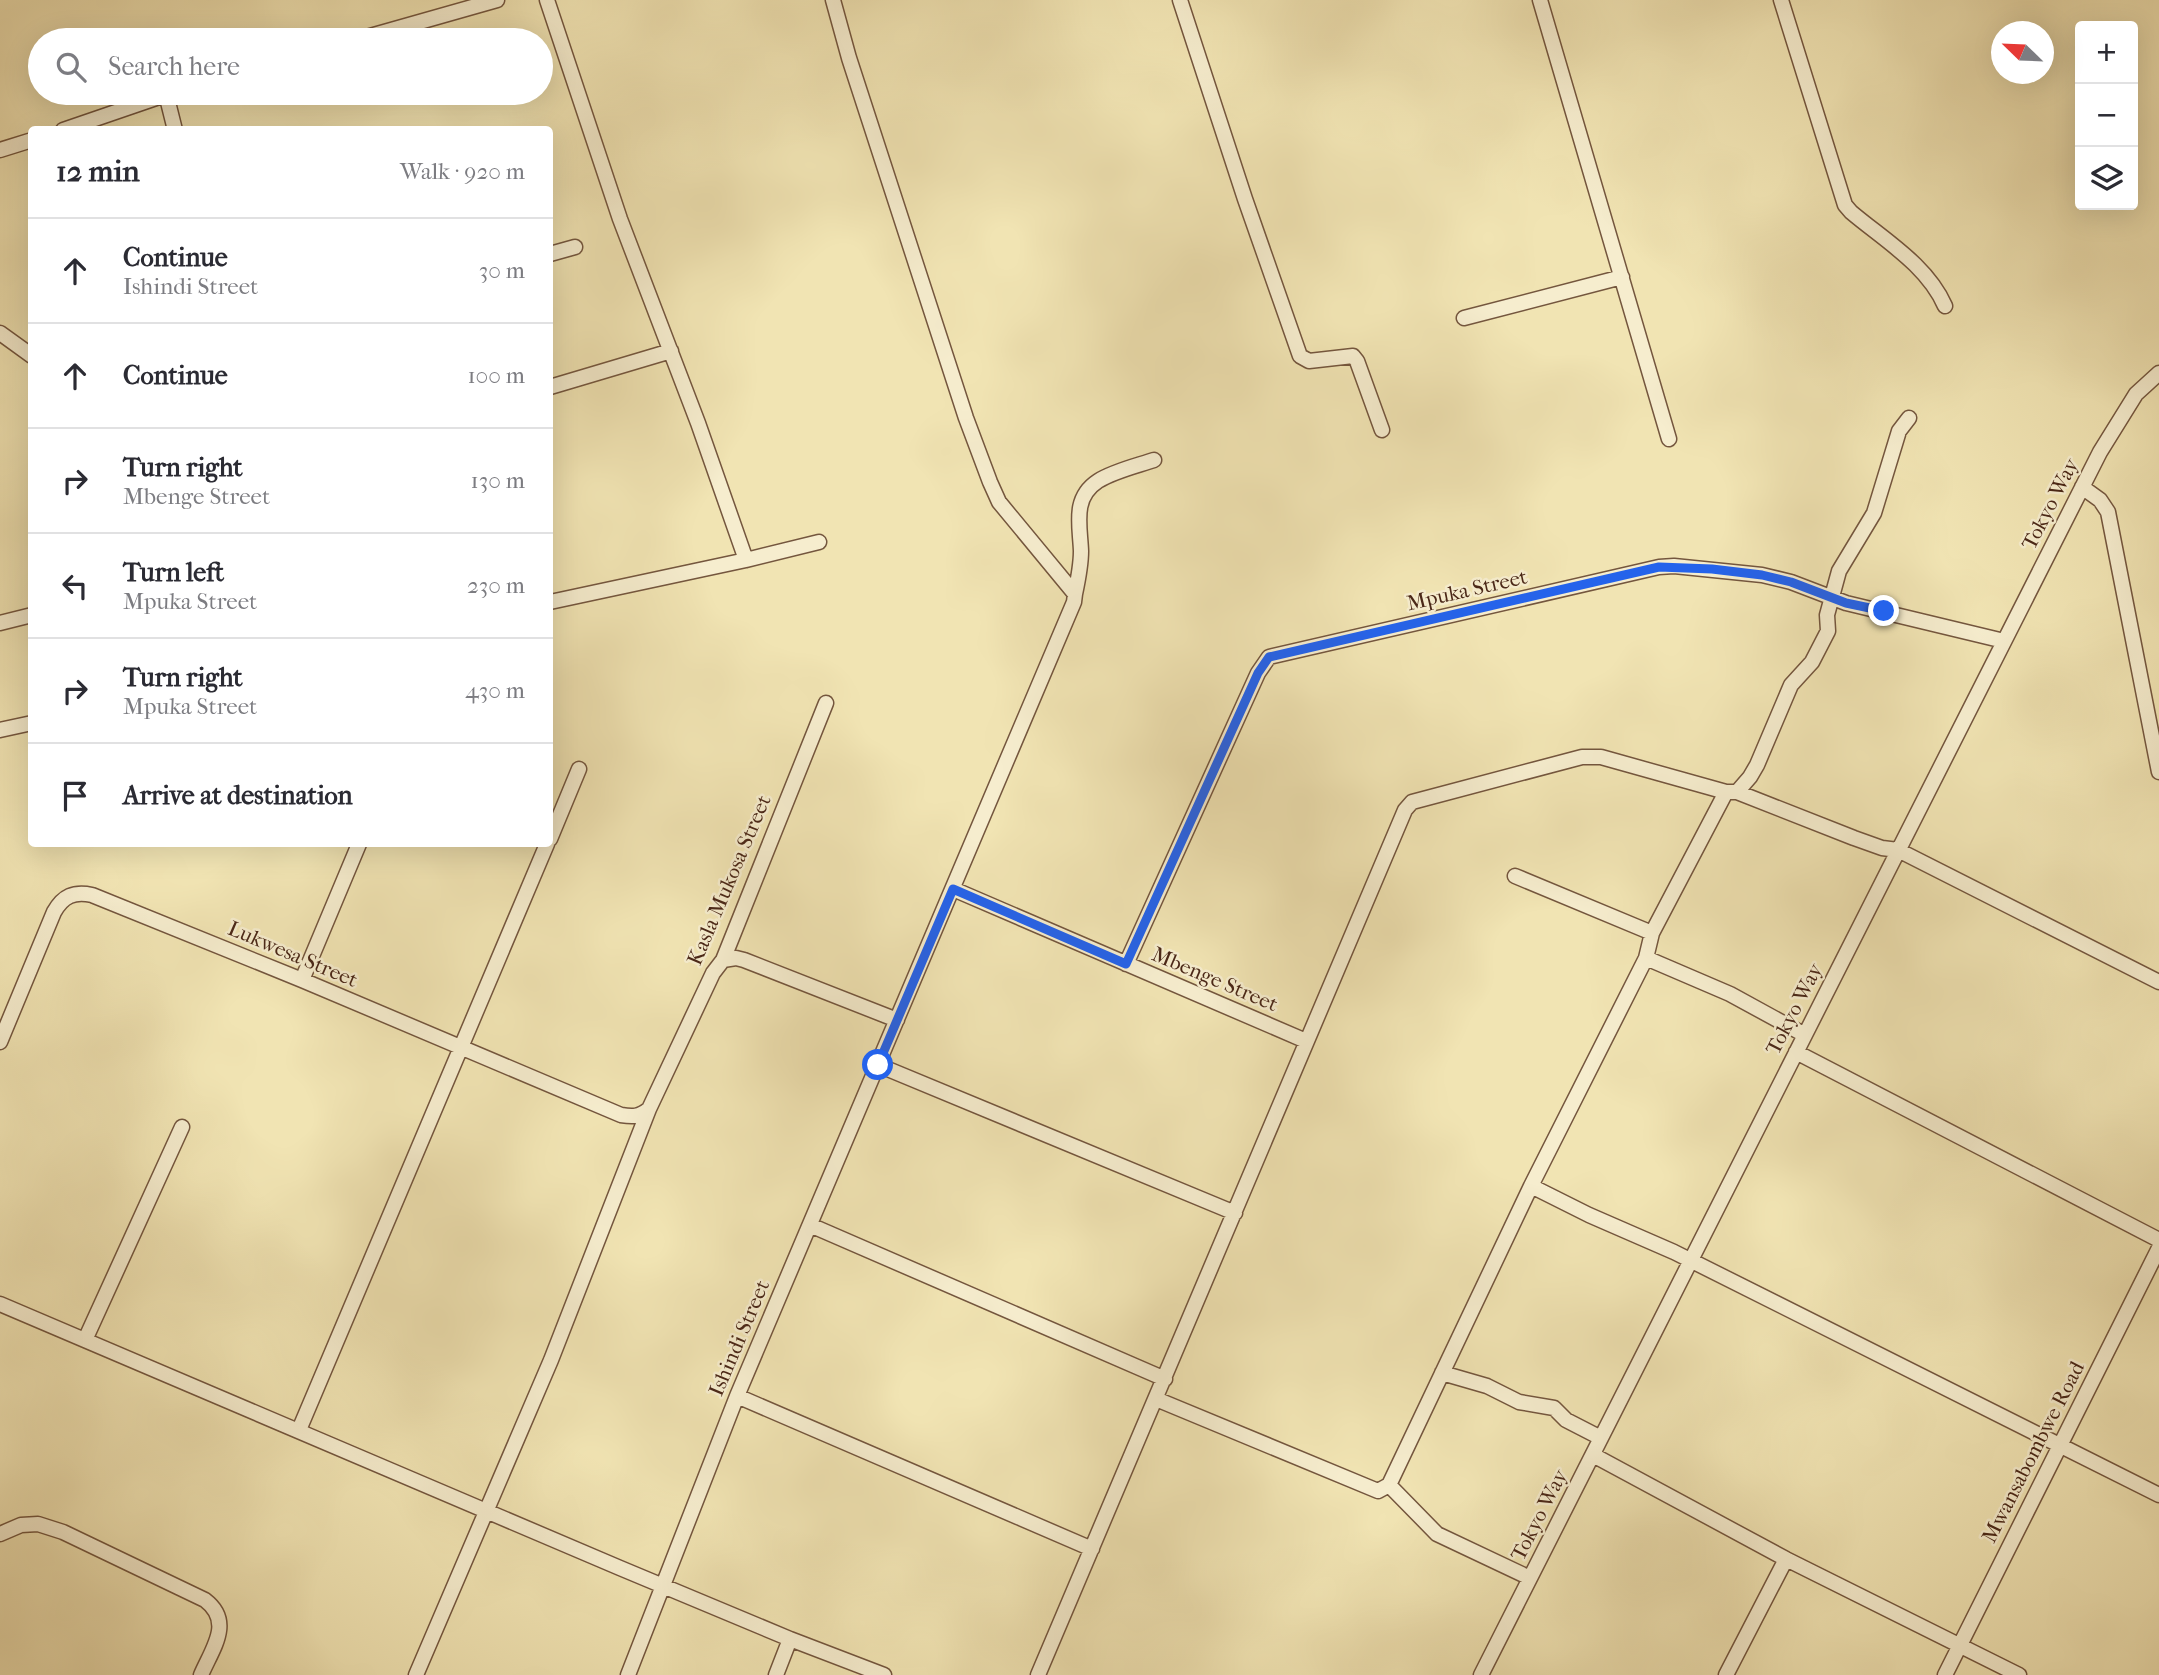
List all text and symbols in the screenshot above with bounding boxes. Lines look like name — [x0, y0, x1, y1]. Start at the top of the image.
north arrow — [1991, 21, 2054, 84]
map controls — [2075, 21, 2138, 210]
button: + — [2075, 21, 2138, 84]
search box — [28, 28, 553, 105]
icon: search — [52, 48, 90, 86]
text: Search here — [108, 51, 240, 82]
button: − — [2075, 84, 2138, 147]
button: layers — [2075, 147, 2138, 210]
text: 12 min — [56, 154, 140, 189]
text: Walk · 920 m — [400, 158, 525, 185]
text: Continue — [123, 242, 228, 273]
icon: ahead — [56, 252, 94, 290]
text: 30 m — [479, 257, 525, 284]
text: Ishindi Street — [123, 273, 258, 300]
icon: ahead — [56, 357, 94, 395]
text: Continue — [123, 360, 228, 391]
text: 100 m — [467, 362, 525, 389]
text: Turn right — [123, 452, 243, 483]
street label: Tokyo Way — [2017, 454, 2084, 554]
icon: right — [56, 462, 94, 500]
text: 130 m — [471, 467, 525, 494]
text: Mbenge Street — [123, 483, 270, 510]
text: Turn left — [123, 557, 224, 588]
street label: Mpuka Street — [1405, 564, 1530, 615]
icon: left — [56, 567, 94, 605]
text: 230 m — [467, 572, 525, 599]
text: Mpuka Street — [123, 588, 257, 615]
route end — [1868, 595, 1899, 626]
text: Turn right — [123, 662, 243, 693]
icon: right — [56, 672, 94, 710]
text: 430 m — [465, 677, 525, 704]
text: Mpuka Street — [123, 693, 257, 720]
icon: arrive — [56, 777, 94, 815]
text: Arrive at destination — [123, 780, 353, 811]
street label: Kasla Mukosa Street — [682, 791, 776, 969]
street label: Lukwesa Street — [225, 916, 362, 992]
street label: Mbenge Street — [1148, 942, 1282, 1016]
street label: Tokyo Way — [1761, 959, 1828, 1059]
route start — [862, 1049, 893, 1080]
street label: Ishindi Street — [704, 1276, 774, 1400]
street label: Mwansabombwe Road — [1977, 1357, 2089, 1546]
street label: Tokyo Way — [1506, 1465, 1573, 1565]

